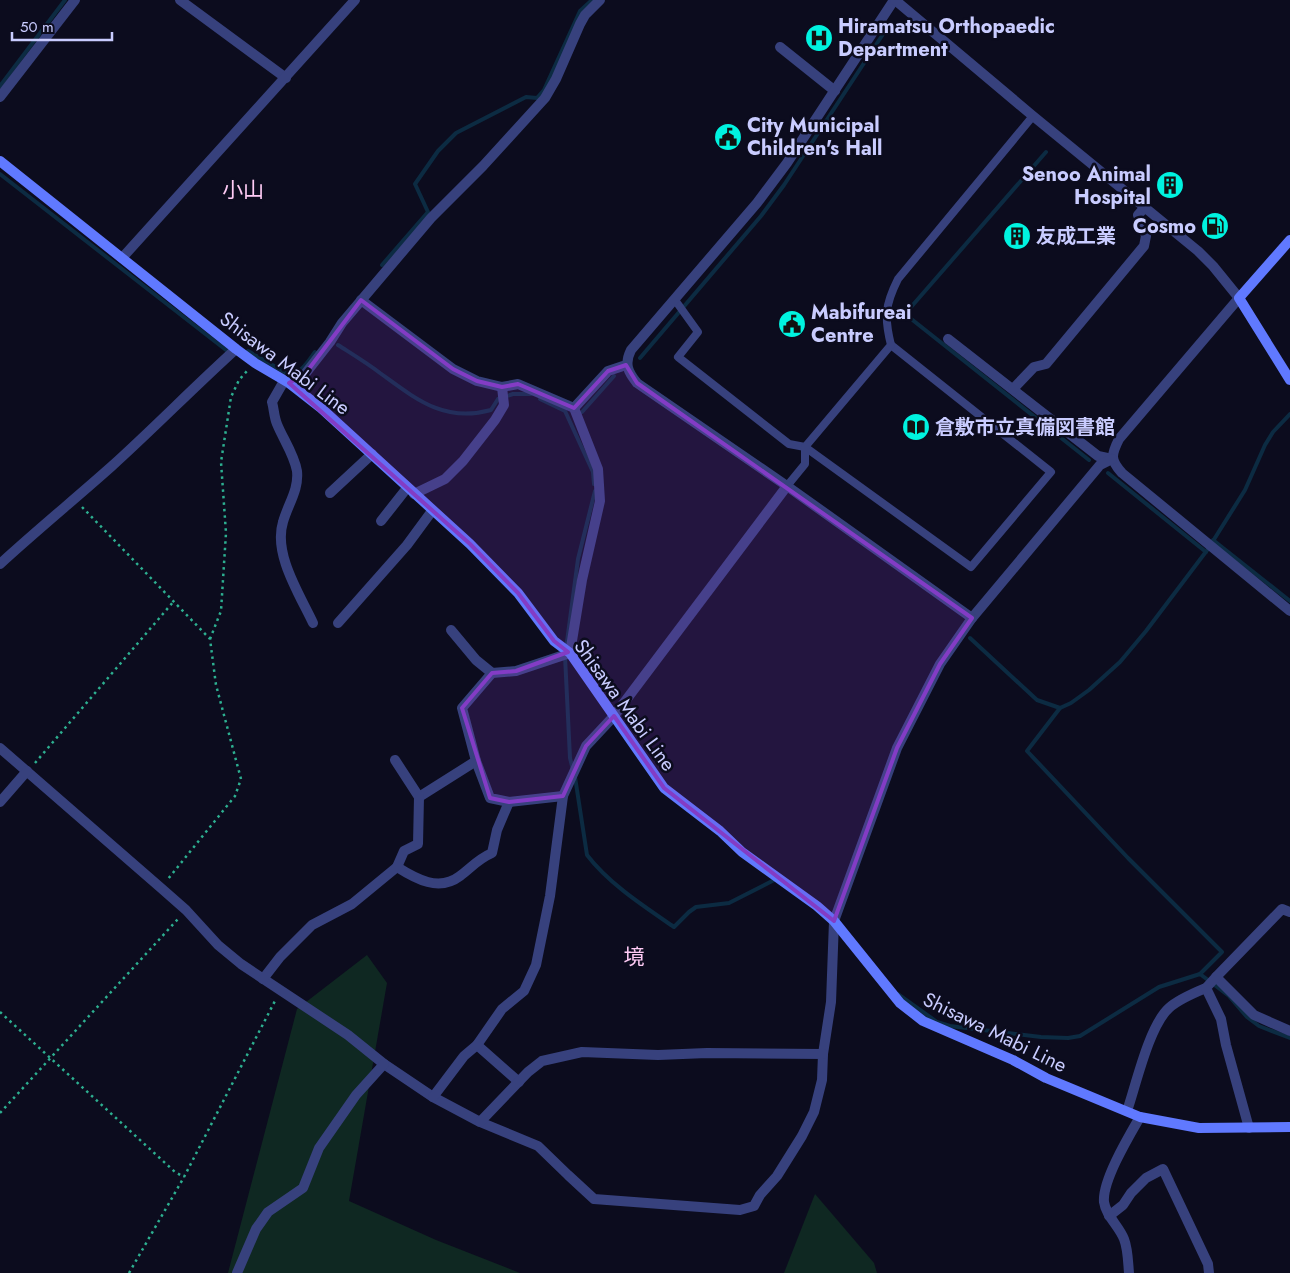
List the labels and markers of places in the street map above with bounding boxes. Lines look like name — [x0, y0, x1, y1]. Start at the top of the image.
place label: Hiramatsu Orthopaedic Department — [838, 12, 1055, 64]
hospital icon: Hiramatsu Orthopaedic Department — [804, 23, 834, 53]
place label: City Municipal Children's Hall — [747, 111, 883, 163]
public building icon: City Municipal Children's Hall — [713, 122, 743, 152]
place label: Senoo Animal Hospital — [1022, 160, 1151, 212]
building icon: Senoo Animal Hospital — [1155, 170, 1185, 200]
fuel station icon: Cosmo — [1200, 211, 1230, 241]
place label: Cosmo — [1133, 212, 1196, 241]
building icon: 友成工業 — [1002, 221, 1032, 251]
place label: 友成工業 — [1036, 222, 1116, 251]
place label: Mabifureai Centre — [811, 298, 912, 350]
public building icon: Mabifureai Centre — [777, 309, 807, 339]
library icon: 倉敷市立真備図書館 — [901, 412, 931, 442]
place label: 倉敷市立真備図書館 — [935, 413, 1115, 442]

